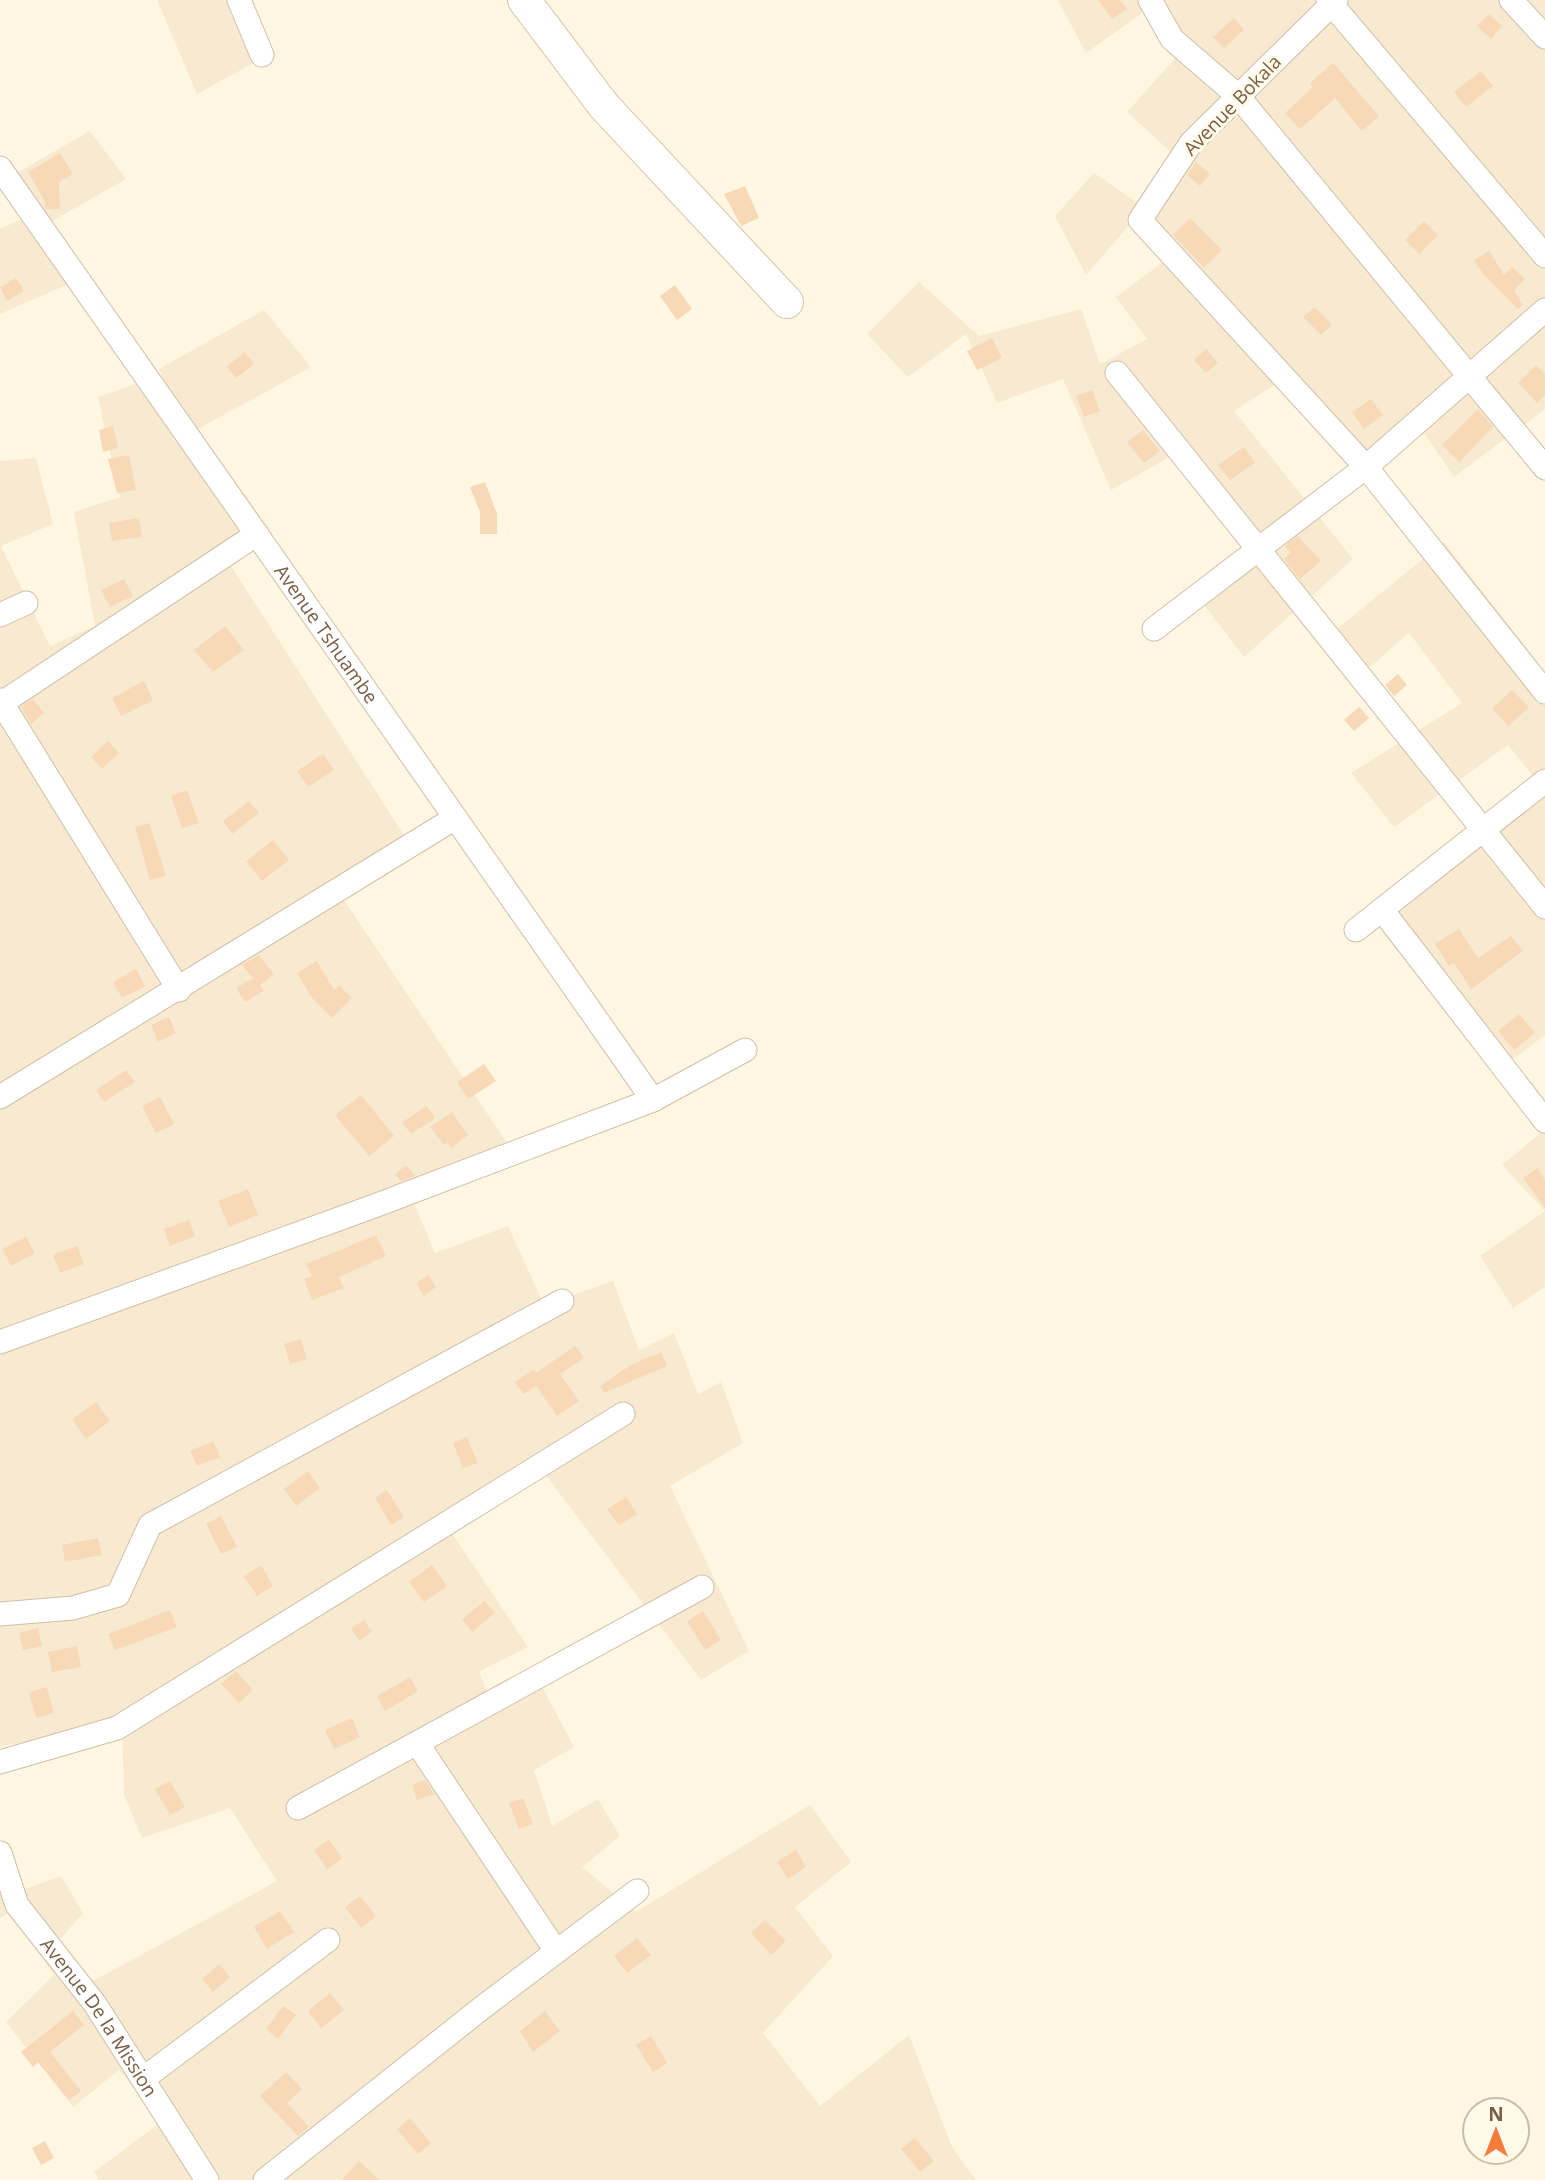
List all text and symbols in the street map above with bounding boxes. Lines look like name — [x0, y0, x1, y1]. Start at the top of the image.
street label: Avenue Bokala — [1177, 49, 1287, 161]
street label: Avenue Tshuambe — [269, 559, 384, 709]
street label: Avenue De la Mission — [35, 1932, 164, 2102]
north arrow — [1461, 2096, 1531, 2166]
text: N — [1488, 2101, 1504, 2127]

